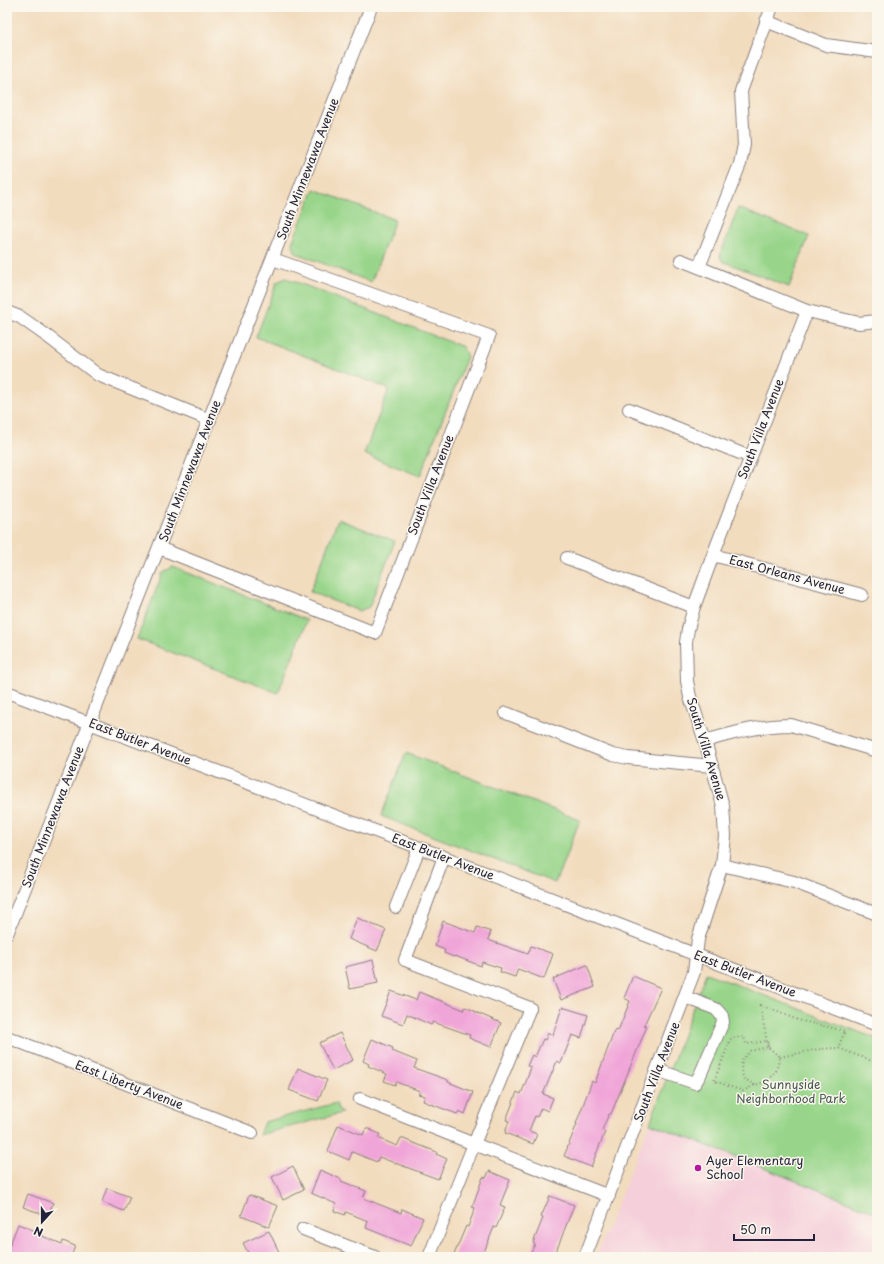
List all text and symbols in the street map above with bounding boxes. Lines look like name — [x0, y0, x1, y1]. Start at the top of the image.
street label: South Minnewawa Avenue — [272, 95, 343, 242]
street label: South Villa Avenue — [733, 375, 788, 482]
street label: South Minnewawa Avenue — [154, 397, 225, 544]
street label: South Villa Avenue — [403, 431, 458, 538]
street label: East Orleans Avenue — [727, 550, 848, 598]
street label: South Villa Avenue — [683, 695, 731, 803]
street label: East Butler Avenue — [86, 713, 194, 769]
street label: South Minnewawa Avenue — [17, 743, 88, 890]
street label: East Butler Avenue — [389, 828, 497, 884]
street label: East Butler Avenue — [691, 945, 799, 1001]
street label: South Villa Avenue — [629, 1018, 684, 1125]
street label: East Liberty Avenue — [73, 1055, 186, 1113]
park label: Sunnyside Neighborhood Park — [736, 1075, 846, 1107]
place label: Ayer Elementary School — [706, 1151, 803, 1183]
marker: Ayer Elementary School — [693, 1163, 703, 1173]
north arrow — [22, 1202, 62, 1242]
scale bar — [734, 1216, 814, 1242]
text: 50 m — [740, 1220, 771, 1238]
text: N — [31, 1222, 45, 1241]

